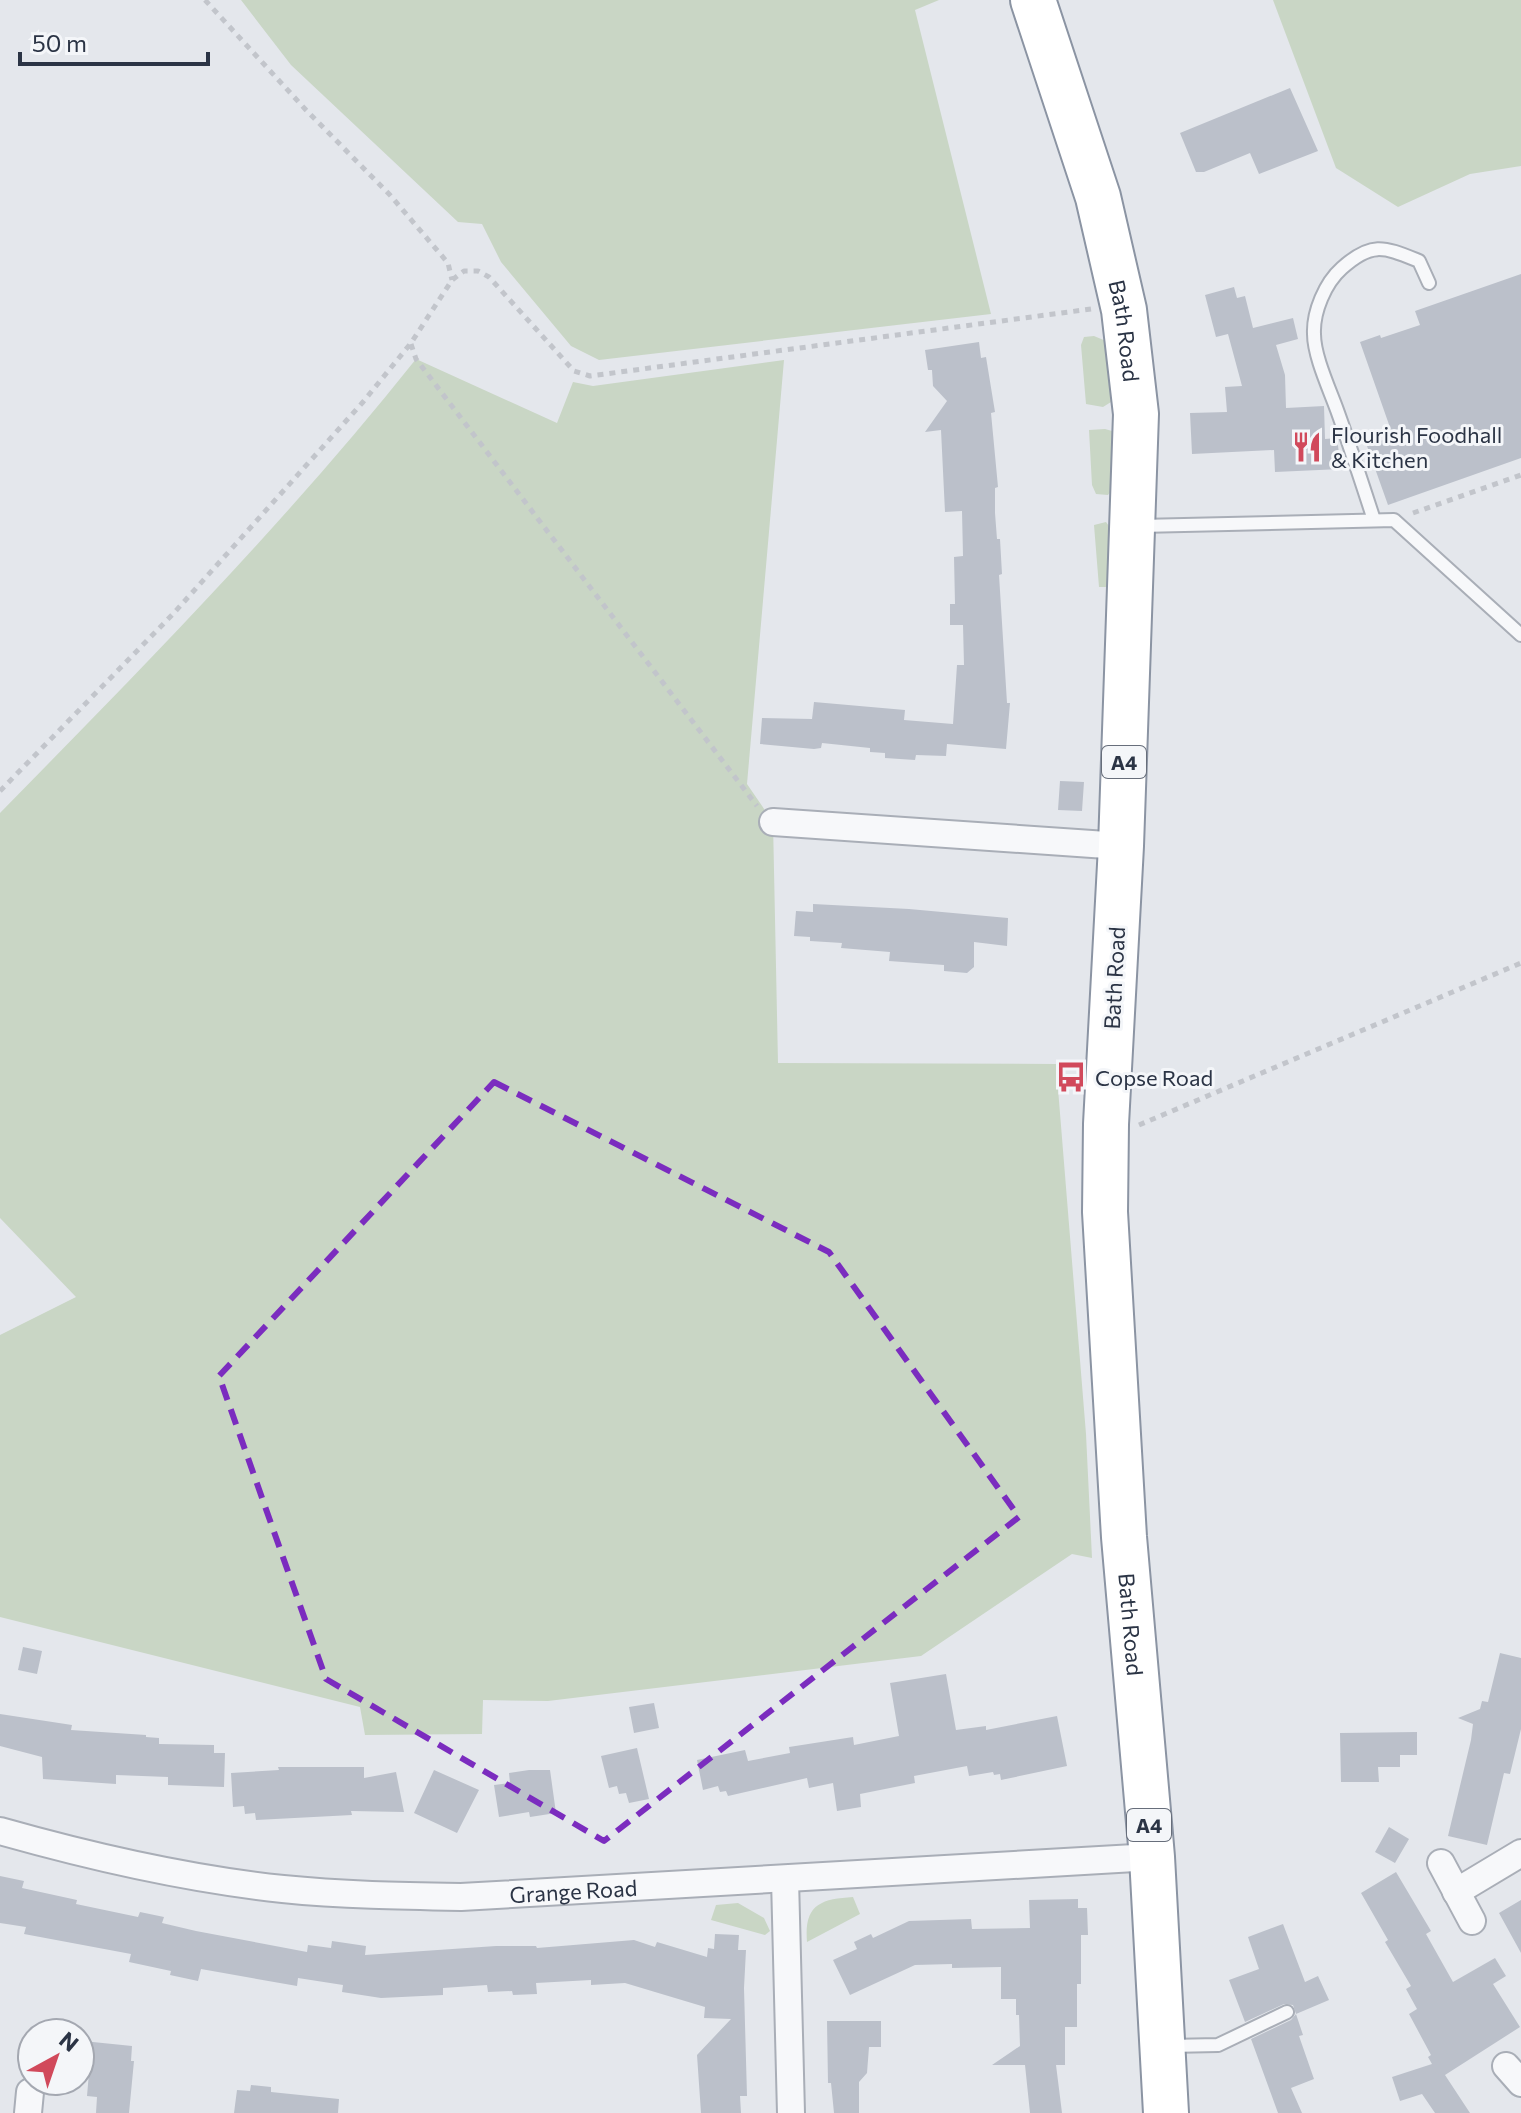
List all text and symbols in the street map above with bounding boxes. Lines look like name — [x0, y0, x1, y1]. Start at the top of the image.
scale bar — [20, 16, 208, 66]
text: 50 m — [32, 28, 87, 57]
street label: Bath Road — [1104, 277, 1146, 383]
place label: Flourish Foodhall & Kitchen — [1331, 421, 1502, 473]
restaurant icon: Flourish Foodhall & Kitchen — [1290, 430, 1324, 464]
road number: A4 — [1102, 746, 1146, 778]
street label: Bath Road — [1098, 926, 1130, 1030]
bus stop icon: Copse Road — [1054, 1060, 1088, 1094]
place label: Copse Road — [1095, 1064, 1213, 1091]
street label: Bath Road — [1114, 1572, 1150, 1677]
road number: A4 — [1127, 1809, 1171, 1841]
street label: Grange Road — [509, 1873, 638, 1908]
north arrow — [16, 2017, 96, 2097]
text: N — [54, 2026, 84, 2057]

